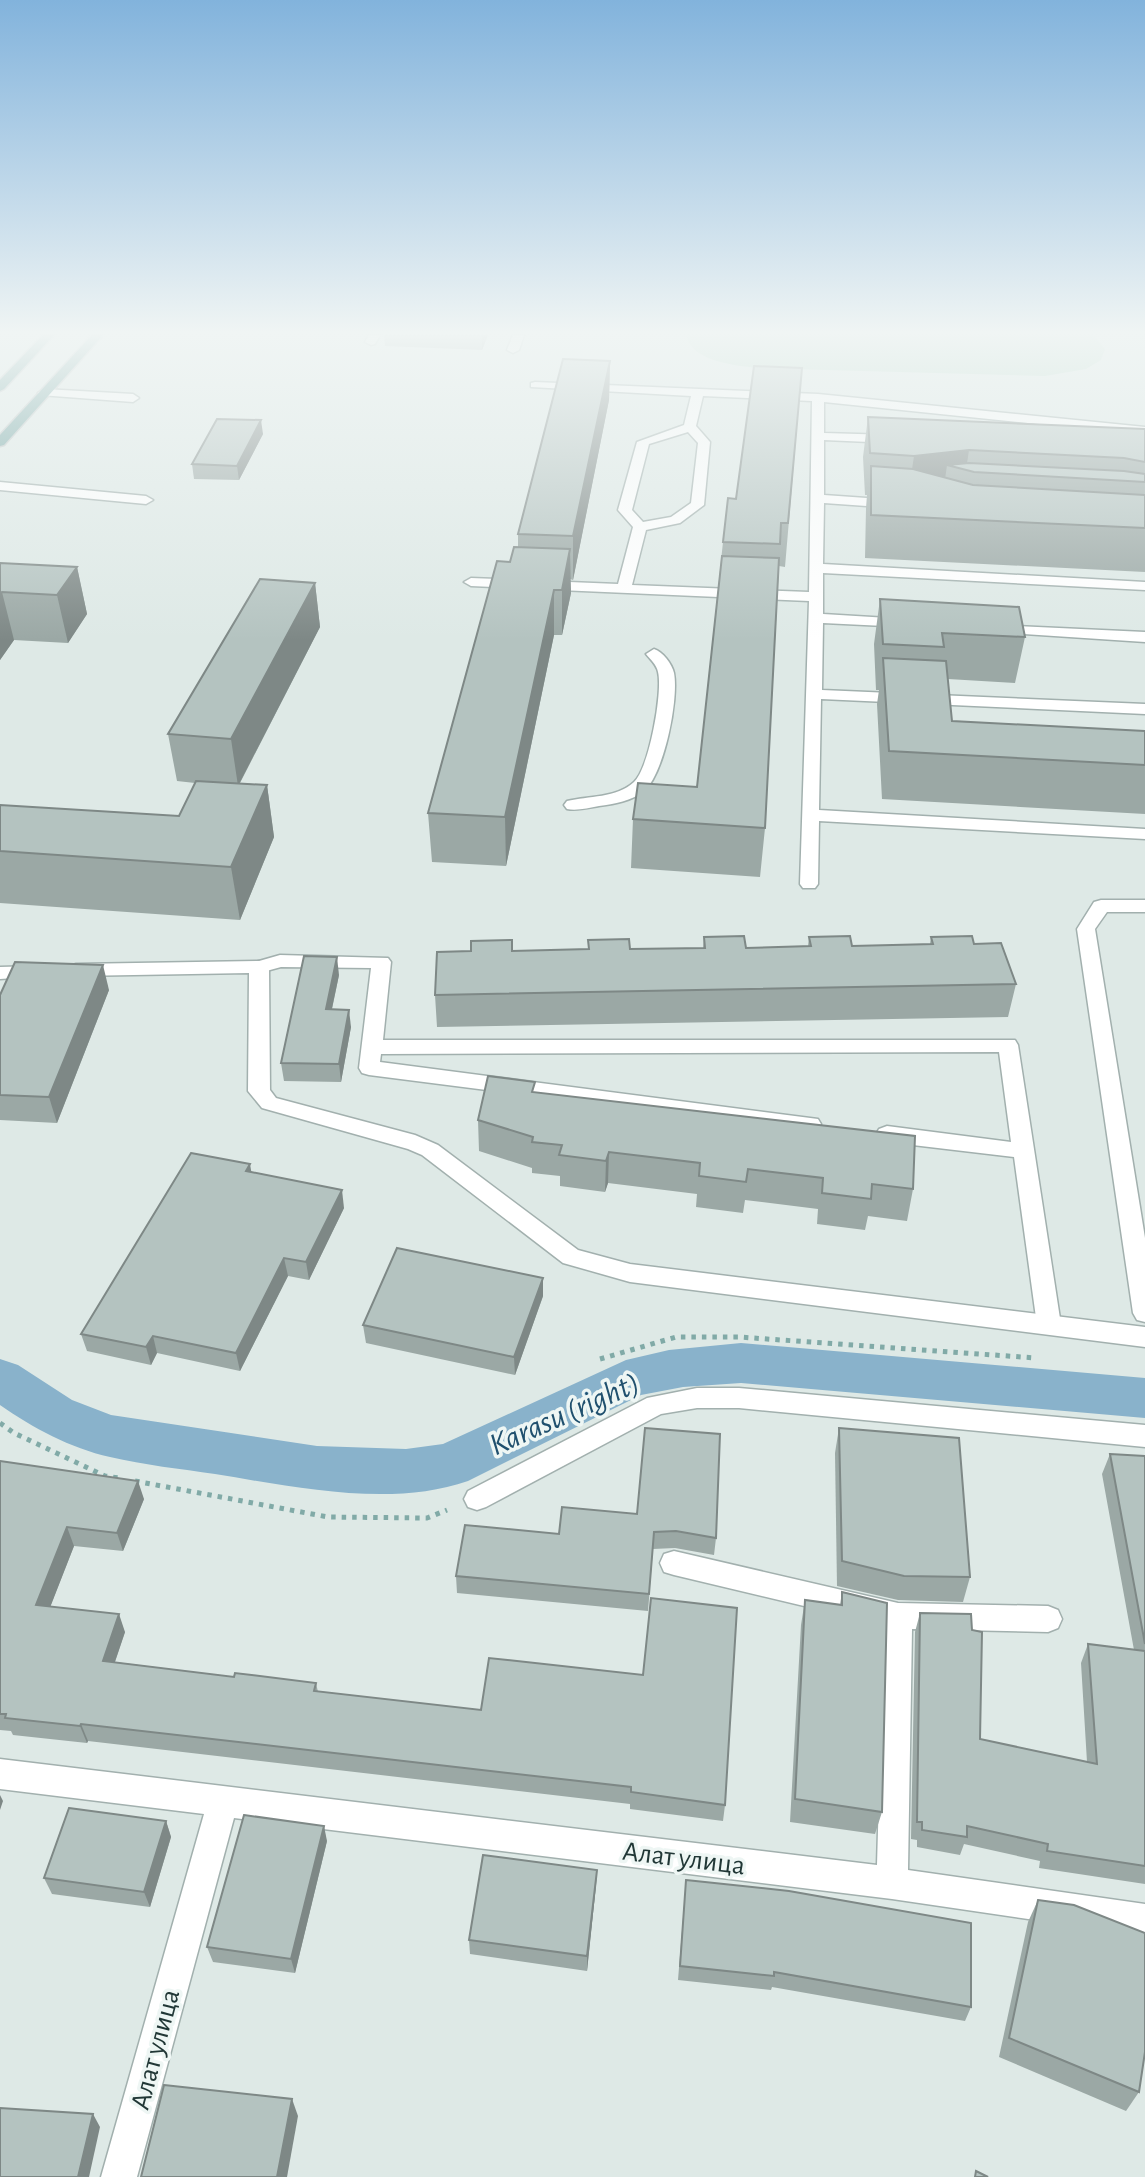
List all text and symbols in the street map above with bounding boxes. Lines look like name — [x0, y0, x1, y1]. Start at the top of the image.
water label: Karasu (right) — [485, 1367, 644, 1461]
street label: Алат улица — [621, 1838, 747, 1880]
street label: Алат улица — [126, 1986, 185, 2113]

